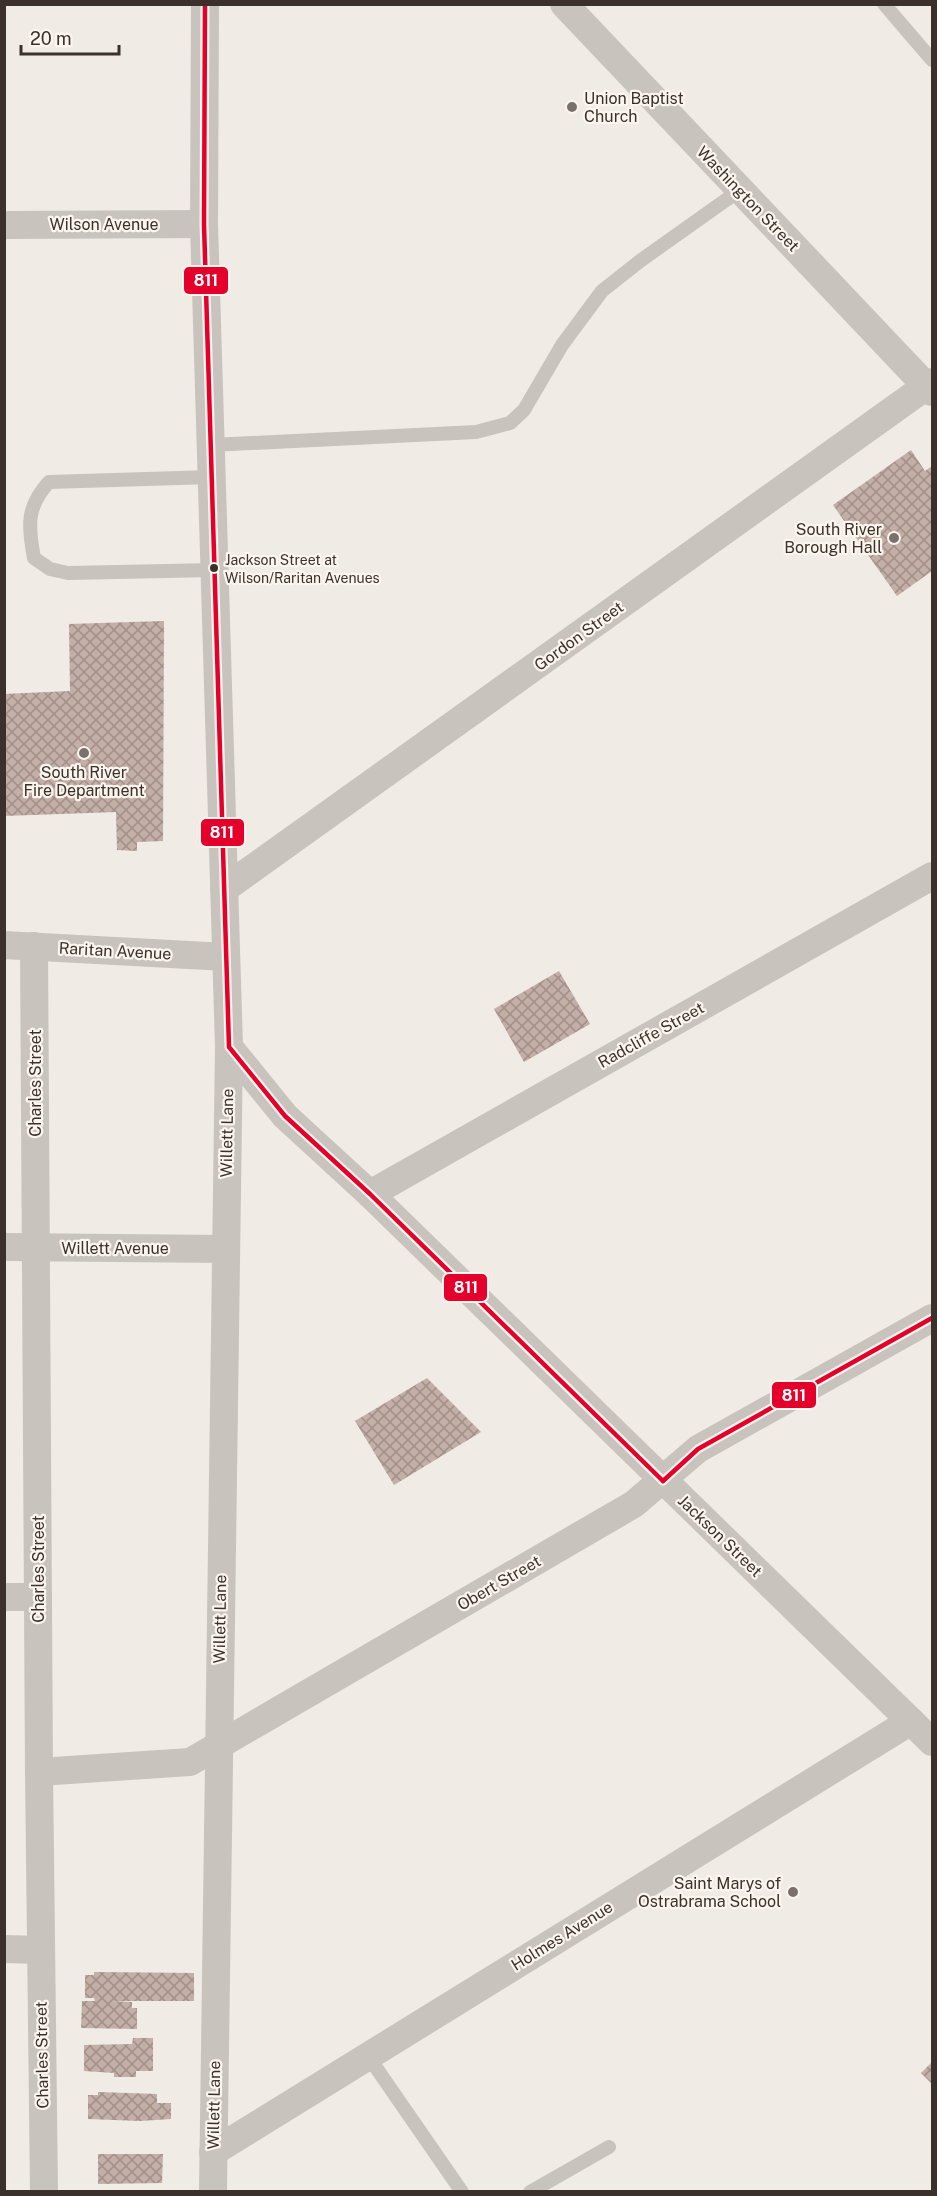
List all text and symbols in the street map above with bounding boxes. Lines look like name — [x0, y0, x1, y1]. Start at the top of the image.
scale bar — [21, 18, 118, 56]
text: 20 m — [30, 28, 72, 49]
place label: Union Baptist Church — [584, 89, 684, 126]
marker: Union Baptist Church — [565, 100, 579, 114]
street label: Washington Street — [693, 142, 803, 256]
street label: Wilson Avenue — [49, 215, 159, 234]
line badge: 811 — [183, 266, 229, 295]
text: 811 — [194, 271, 218, 290]
place label: South River Borough Hall — [784, 520, 882, 557]
marker: South River Borough Hall — [887, 531, 901, 545]
place label: Jackson Street at Wilson/Raritan Avenues — [225, 552, 380, 586]
marker: Jackson Street at Wilson/Raritan Avenues — [208, 562, 220, 574]
street label: Gordon Street — [531, 597, 627, 675]
marker: South River Fire Department — [77, 746, 91, 760]
place label: South River Fire Department — [23, 763, 145, 800]
line badge: 811 — [200, 818, 245, 847]
text: 811 — [210, 823, 234, 842]
street label: Raritan Avenue — [58, 939, 172, 963]
street label: Radcliffe Street — [595, 998, 707, 1072]
street label: Charles Street — [26, 1029, 45, 1137]
street label: Willett Lane — [217, 1088, 237, 1178]
street label: Willett Avenue — [61, 1239, 169, 1258]
line badge: 811 — [443, 1273, 488, 1302]
text: 811 — [454, 1278, 478, 1297]
line badge: 811 — [771, 1381, 817, 1409]
text: 811 — [782, 1386, 806, 1405]
street label: Jackson Street — [674, 1491, 766, 1581]
street label: Charles Street — [29, 1515, 48, 1623]
street label: Obert Street — [454, 1551, 544, 1615]
street label: Willett Lane — [210, 1574, 230, 1664]
place label: Saint Marys of Ostrabrama School — [638, 1874, 781, 1911]
marker: Saint Marys of Ostrabrama School — [786, 1885, 800, 1899]
street label: Holmes Avenue — [508, 1897, 616, 1975]
street label: Charles Street — [32, 2001, 52, 2109]
street label: Willett Lane — [204, 2060, 224, 2150]

